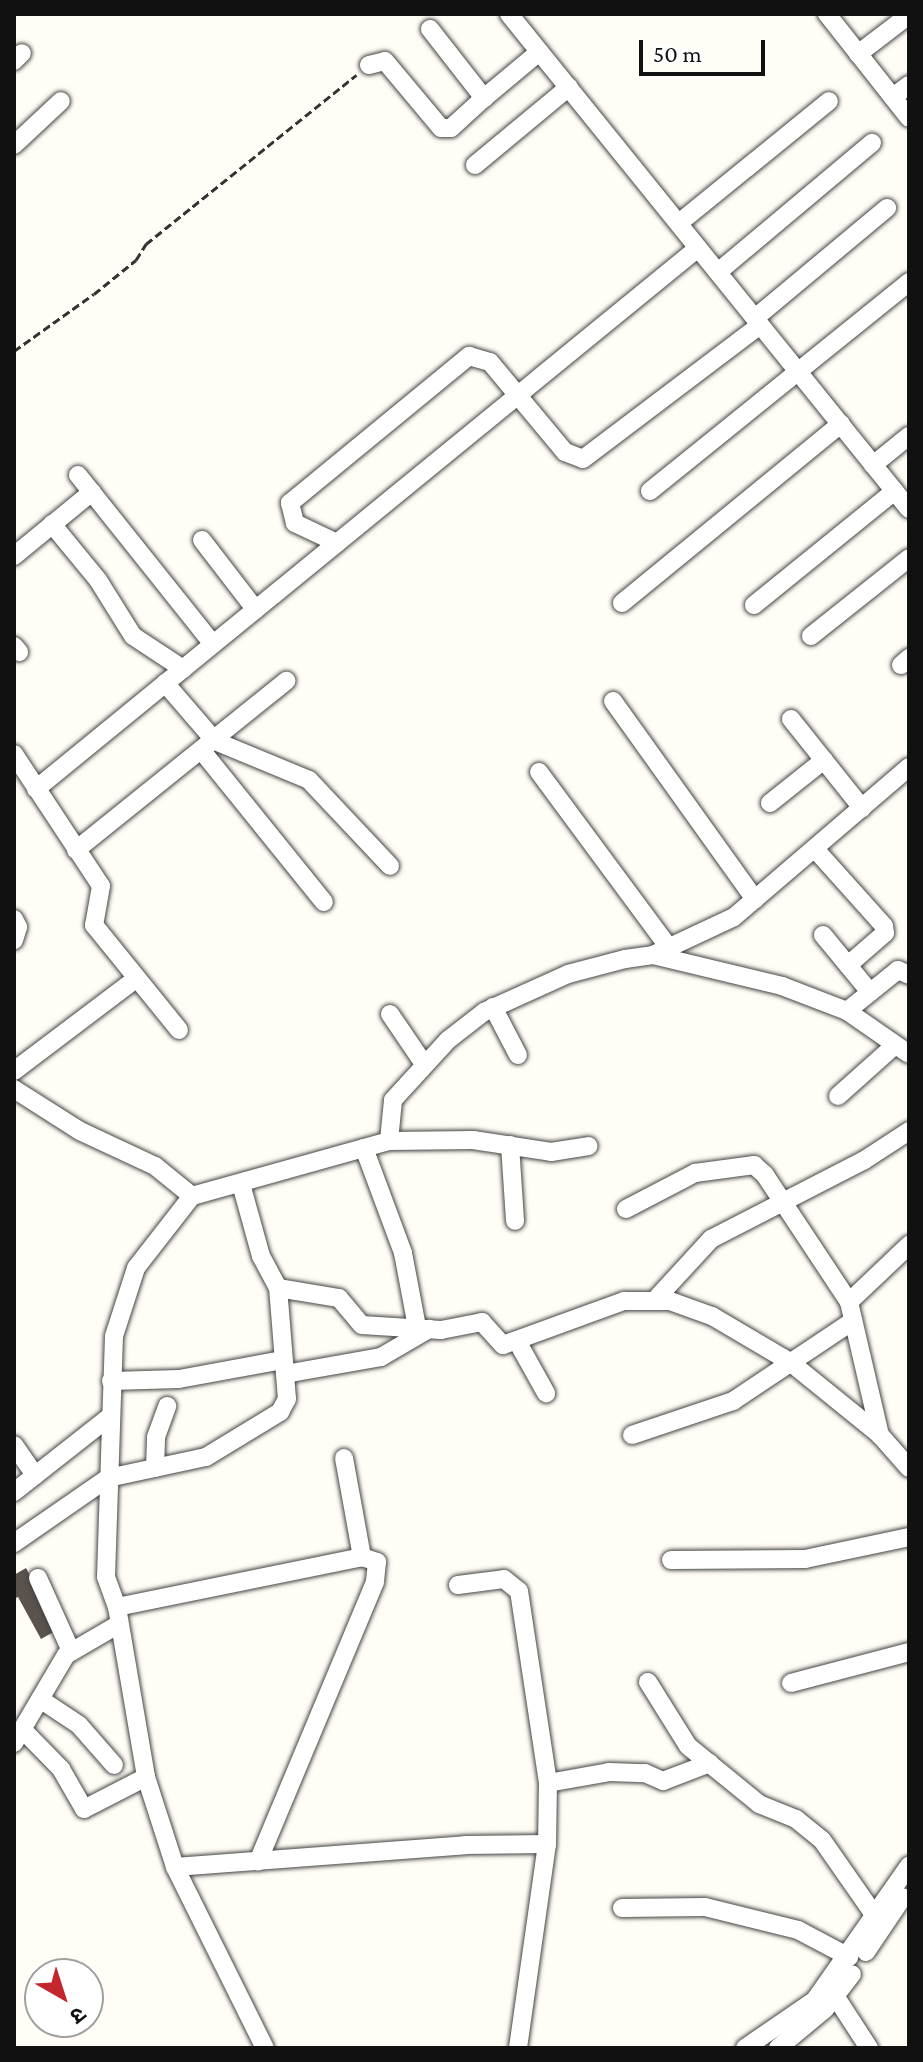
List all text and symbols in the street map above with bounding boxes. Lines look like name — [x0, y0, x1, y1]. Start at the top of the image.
scale bar — [643, 24, 769, 74]
text: 50 m — [653, 40, 702, 67]
north arrow — [24, 1958, 104, 2038]
text: उ — [65, 2002, 91, 2029]

